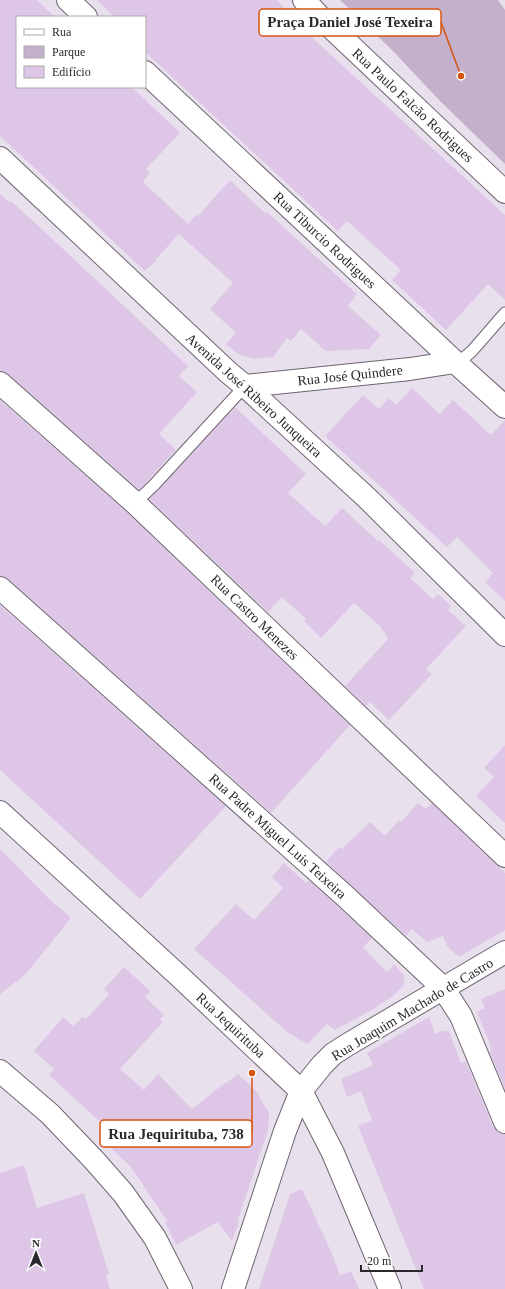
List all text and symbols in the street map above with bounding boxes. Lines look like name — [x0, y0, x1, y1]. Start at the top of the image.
callout: Praça Daniel José Texeira — [259, 9, 441, 36]
text: Praça Daniel José Texeira — [267, 14, 433, 30]
legend — [16, 16, 146, 88]
text: Rua — [52, 25, 72, 39]
text: Parque — [52, 45, 85, 59]
street label: Rua Paulo Falcão Rodrigues — [349, 45, 476, 165]
text: Edifício — [52, 65, 91, 79]
street label: Rua Tiburcio Rodrigues — [270, 189, 379, 292]
street label: Avenida José Ribeiro Junqueira — [183, 330, 325, 461]
street label: Rua José Quindere — [297, 363, 403, 388]
street label: Rua Castro Menezes — [208, 572, 302, 663]
street label: Rua Padre Miguel Luis Teixeira — [206, 771, 350, 902]
street label: Rua Joaquim Machado de Castro — [329, 955, 496, 1064]
street label: Rua Jequirituba — [193, 990, 269, 1061]
callout: Rua Jequirituba, 738 — [100, 1120, 252, 1147]
text: Rua Jequirituba, 738 — [108, 1126, 244, 1142]
north arrow — [16, 1233, 56, 1273]
text: N — [32, 1237, 40, 1249]
scale bar — [361, 1247, 422, 1273]
text: 20 m — [367, 1254, 392, 1268]

